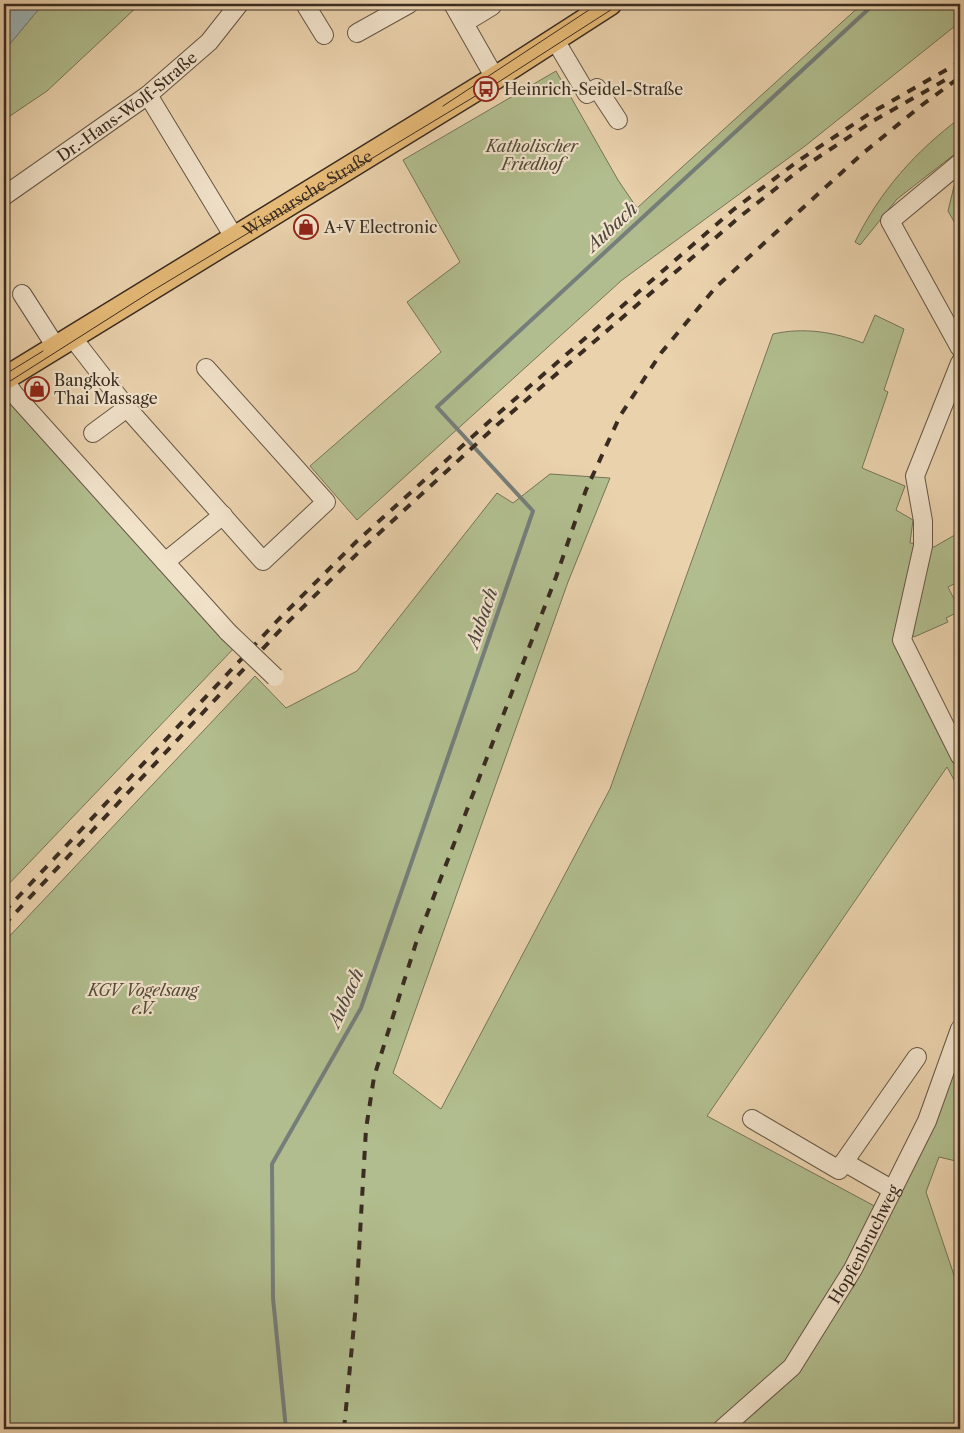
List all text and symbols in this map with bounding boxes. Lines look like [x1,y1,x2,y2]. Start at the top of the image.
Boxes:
street label: Dr.-Hans-Wolf-Straße [53,47,201,166]
bus stop icon: Heinrich-Seidel-Straße [473,76,499,102]
place label: Heinrich-Seidel-Straße [504,79,683,99]
park label: Katholischer Friedhof [484,136,580,174]
street label: Wismarsche Straße [238,146,376,241]
water label: Aubach [580,198,642,258]
shop icon: A+V Electronic [293,214,319,240]
place label: A+V Electronic [323,217,437,237]
place label: Bangkok Thai Massage [54,370,158,408]
shop icon: Bangkok Thai Massage [24,376,50,402]
water label: Aubach [460,585,503,654]
water label: Aubach [322,965,369,1034]
park label: KGV Vogelsang e.V. [86,980,200,1018]
street label: Hopfenbruchweg [824,1181,904,1307]

